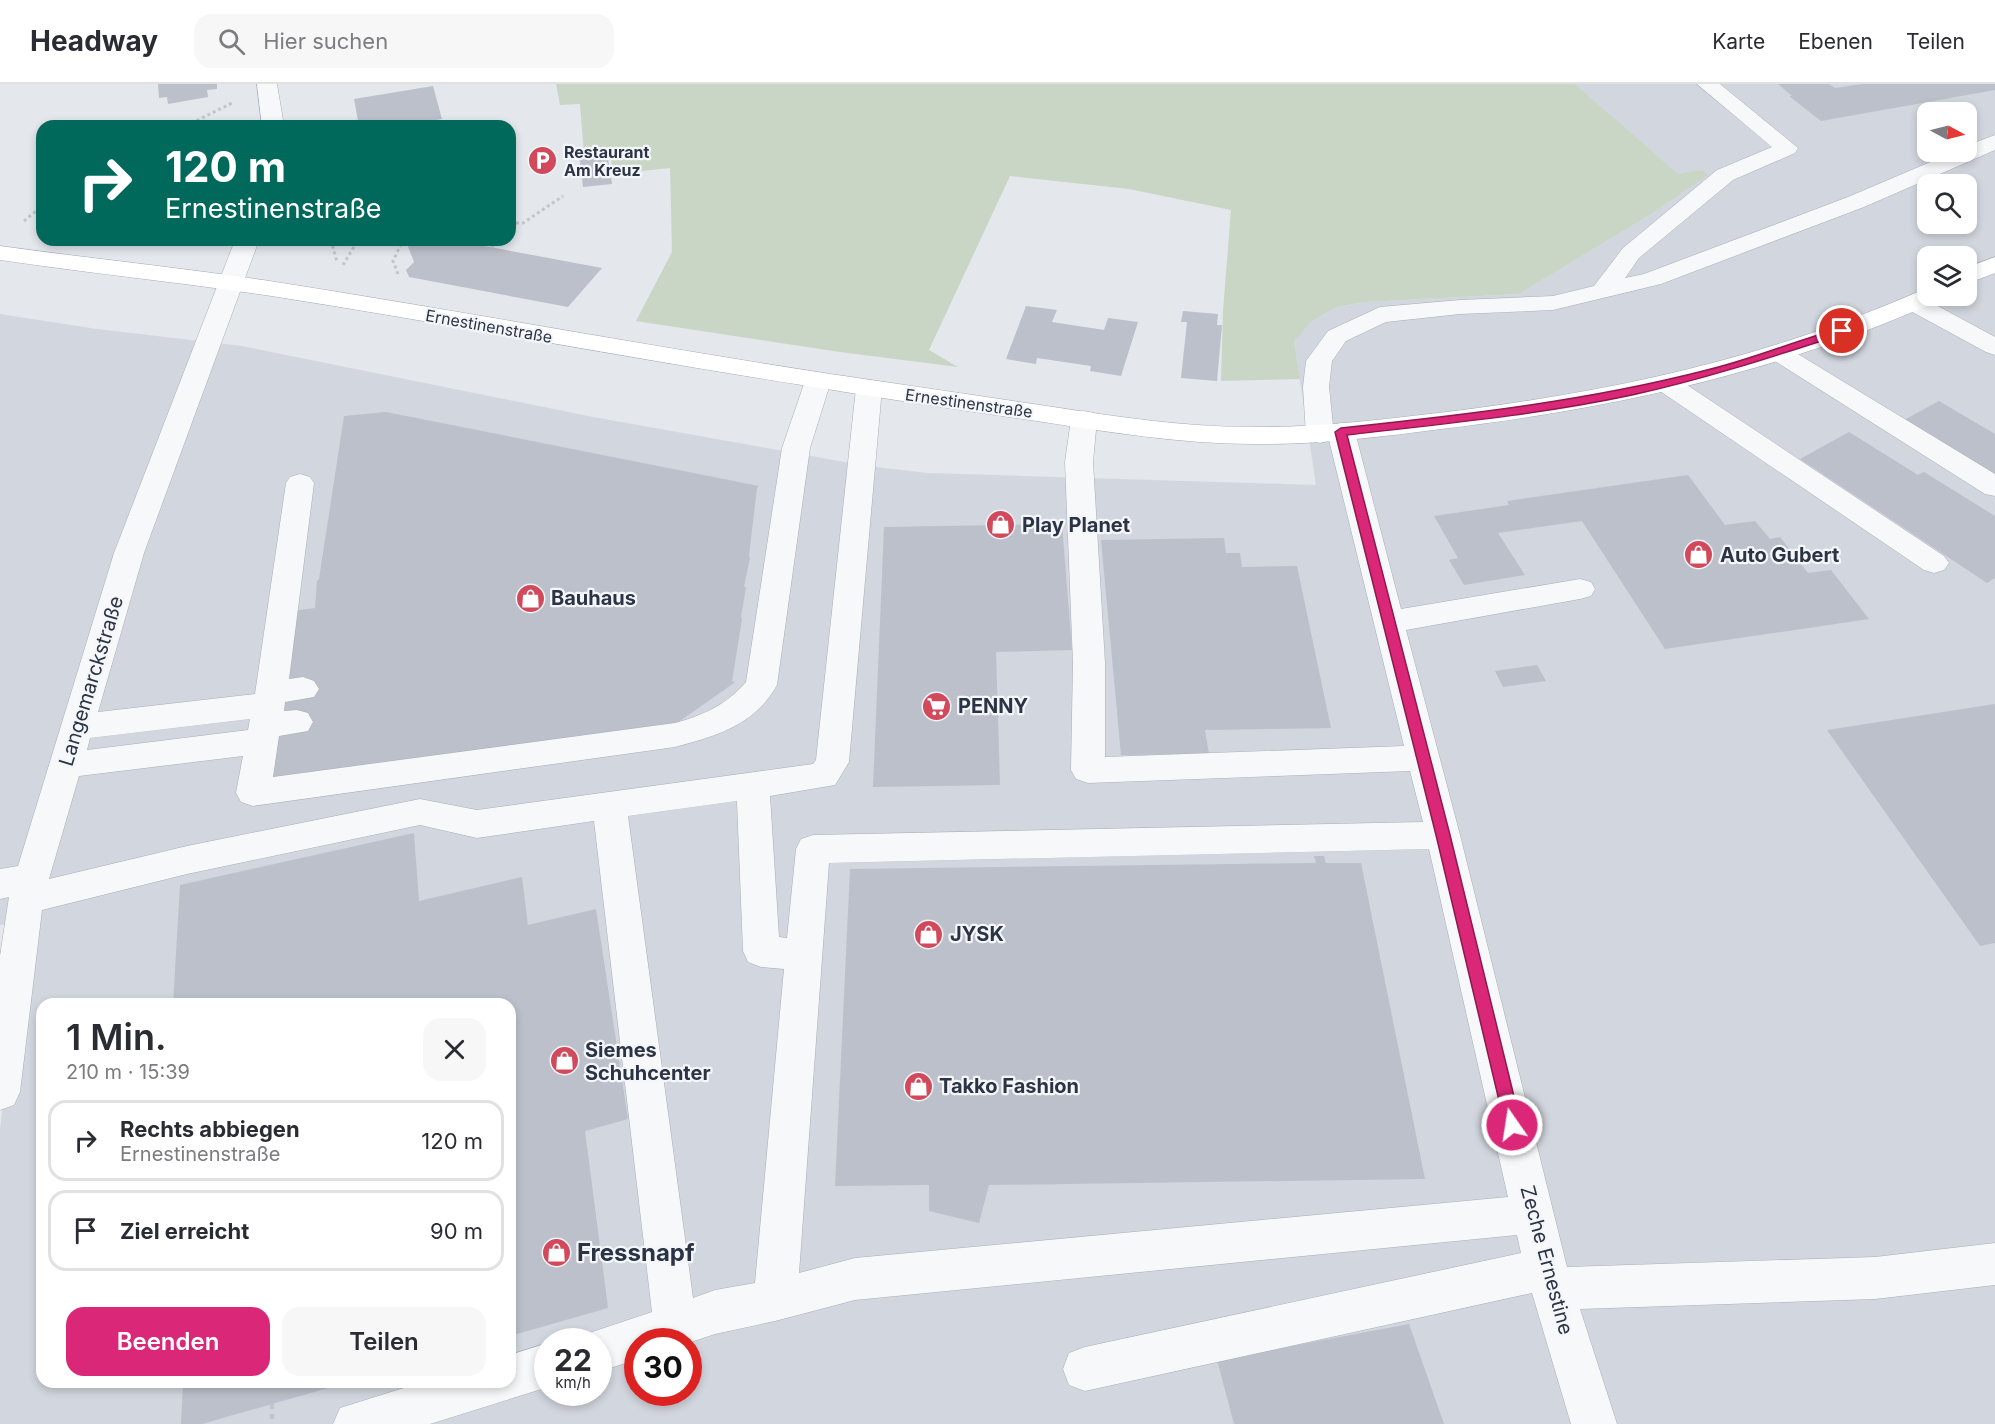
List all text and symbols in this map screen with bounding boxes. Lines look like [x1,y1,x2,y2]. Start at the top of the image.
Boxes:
search box [194,14,614,68]
text: Headway [30,24,158,58]
icon: search [215,25,248,58]
text: Hier suchen [263,28,388,54]
text: Karte [1712,29,1765,54]
text: Ebenen [1798,29,1873,54]
text: Teilen [1906,29,1965,54]
north arrow [1917,102,1977,162]
map controls [1917,102,1977,306]
text: 120 m [165,141,286,192]
place label: Restaurant Am Kreuz [564,142,650,180]
icon: right [66,144,144,222]
parking icon: Restaurant Am Kreuz [527,145,559,177]
button: search [1917,174,1977,234]
text: Ernestinenstraße [165,192,382,225]
button: layers [1917,246,1977,306]
street label: Ernestinenstraße [424,305,554,347]
pin [1816,305,1867,356]
icon: arrive [1825,314,1858,347]
street label: Ernestinenstraße [904,384,1034,422]
shop icon: Play Planet [985,509,1017,541]
place label: Play Planet [1022,513,1130,537]
shop icon: Auto Gubert [1683,539,1715,571]
place label: Auto Gubert [1720,543,1839,567]
shop icon: Bauhaus [514,582,546,614]
place label: Bauhaus [551,586,636,610]
street label: Langemarckstraße [54,593,128,769]
supermarket icon: PENNY [921,690,953,722]
place label: PENNY [958,694,1029,718]
shop icon: JYSK [913,918,945,950]
place label: JYSK [950,922,1004,946]
text: 1 Min. [66,1015,166,1059]
button: close [423,1018,486,1081]
place label: Siemes Schuhcenter [585,1038,711,1085]
shop icon: Siemes Schuhcenter [548,1045,580,1077]
text: 210 m · 15:39 [66,1060,190,1084]
shop icon: Takko Fashion [902,1070,934,1102]
place label: Takko Fashion [939,1074,1079,1098]
position arrow [1480,1093,1544,1157]
text: Rechts abbiegen [120,1116,300,1142]
icon: right [69,1124,102,1157]
text: 120 m [421,1128,483,1154]
text: Ernestinenstraße [120,1142,280,1166]
street label: Zeche Ernestine [1516,1183,1578,1337]
icon: arrive [69,1214,102,1247]
text: Ziel erreicht [120,1218,249,1244]
text: 90 m [430,1218,483,1244]
shop icon: Fressnapf [540,1236,572,1268]
place label: Fressnapf [577,1238,695,1267]
button: Beenden [66,1307,270,1376]
button: Teilen [282,1307,486,1376]
speed limit sign: 30 [624,1328,702,1406]
text: 22 [554,1342,592,1378]
text: km/h [555,1373,591,1392]

